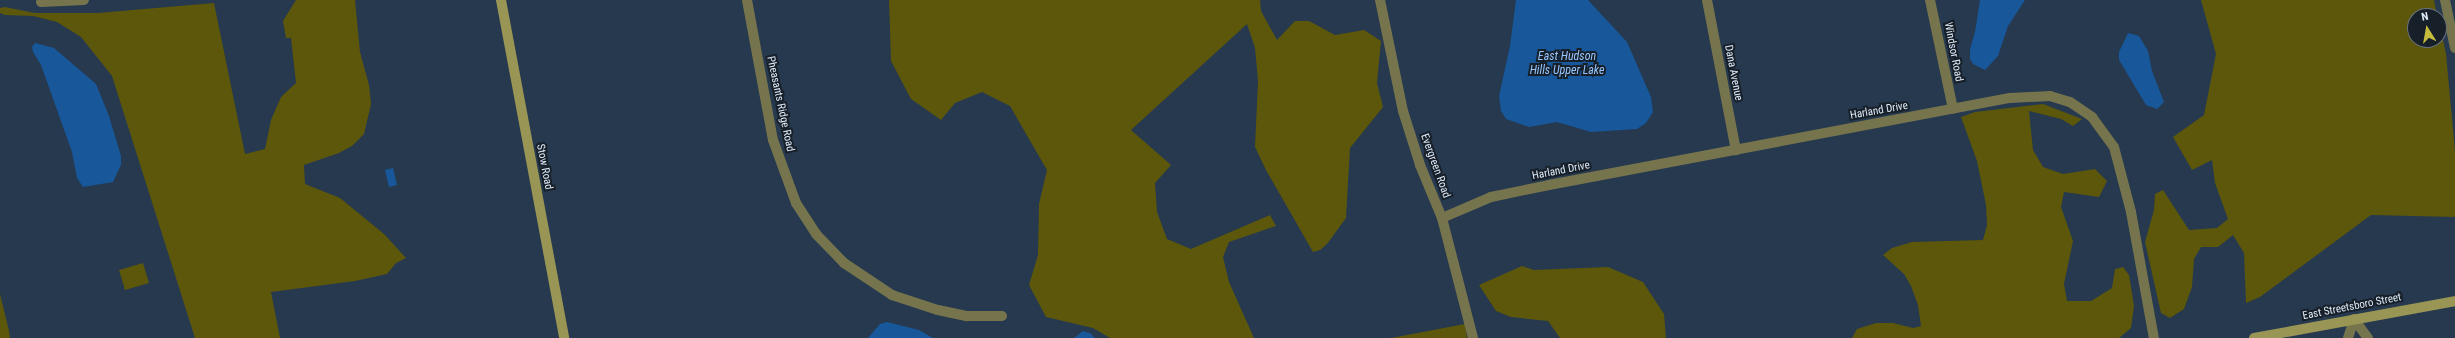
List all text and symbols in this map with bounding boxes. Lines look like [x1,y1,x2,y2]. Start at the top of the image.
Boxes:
north arrow [2407,8,2447,48]
text: N [2420,10,2429,24]
street label: Windsor Road [1941,21,1965,83]
street label: Dana Avenue [1721,44,1745,102]
water label: East Hudson Hills Upper Lake [1530,50,1604,78]
street label: Pheasants Ridge Road [763,55,797,153]
street label: Harland Drive [1849,99,1909,123]
street label: Evergreen Road [1417,132,1453,200]
street label: Stow Road [533,143,555,191]
street label: Harland Drive [1531,159,1591,183]
street label: East Streetsboro Street [2301,291,2403,323]

